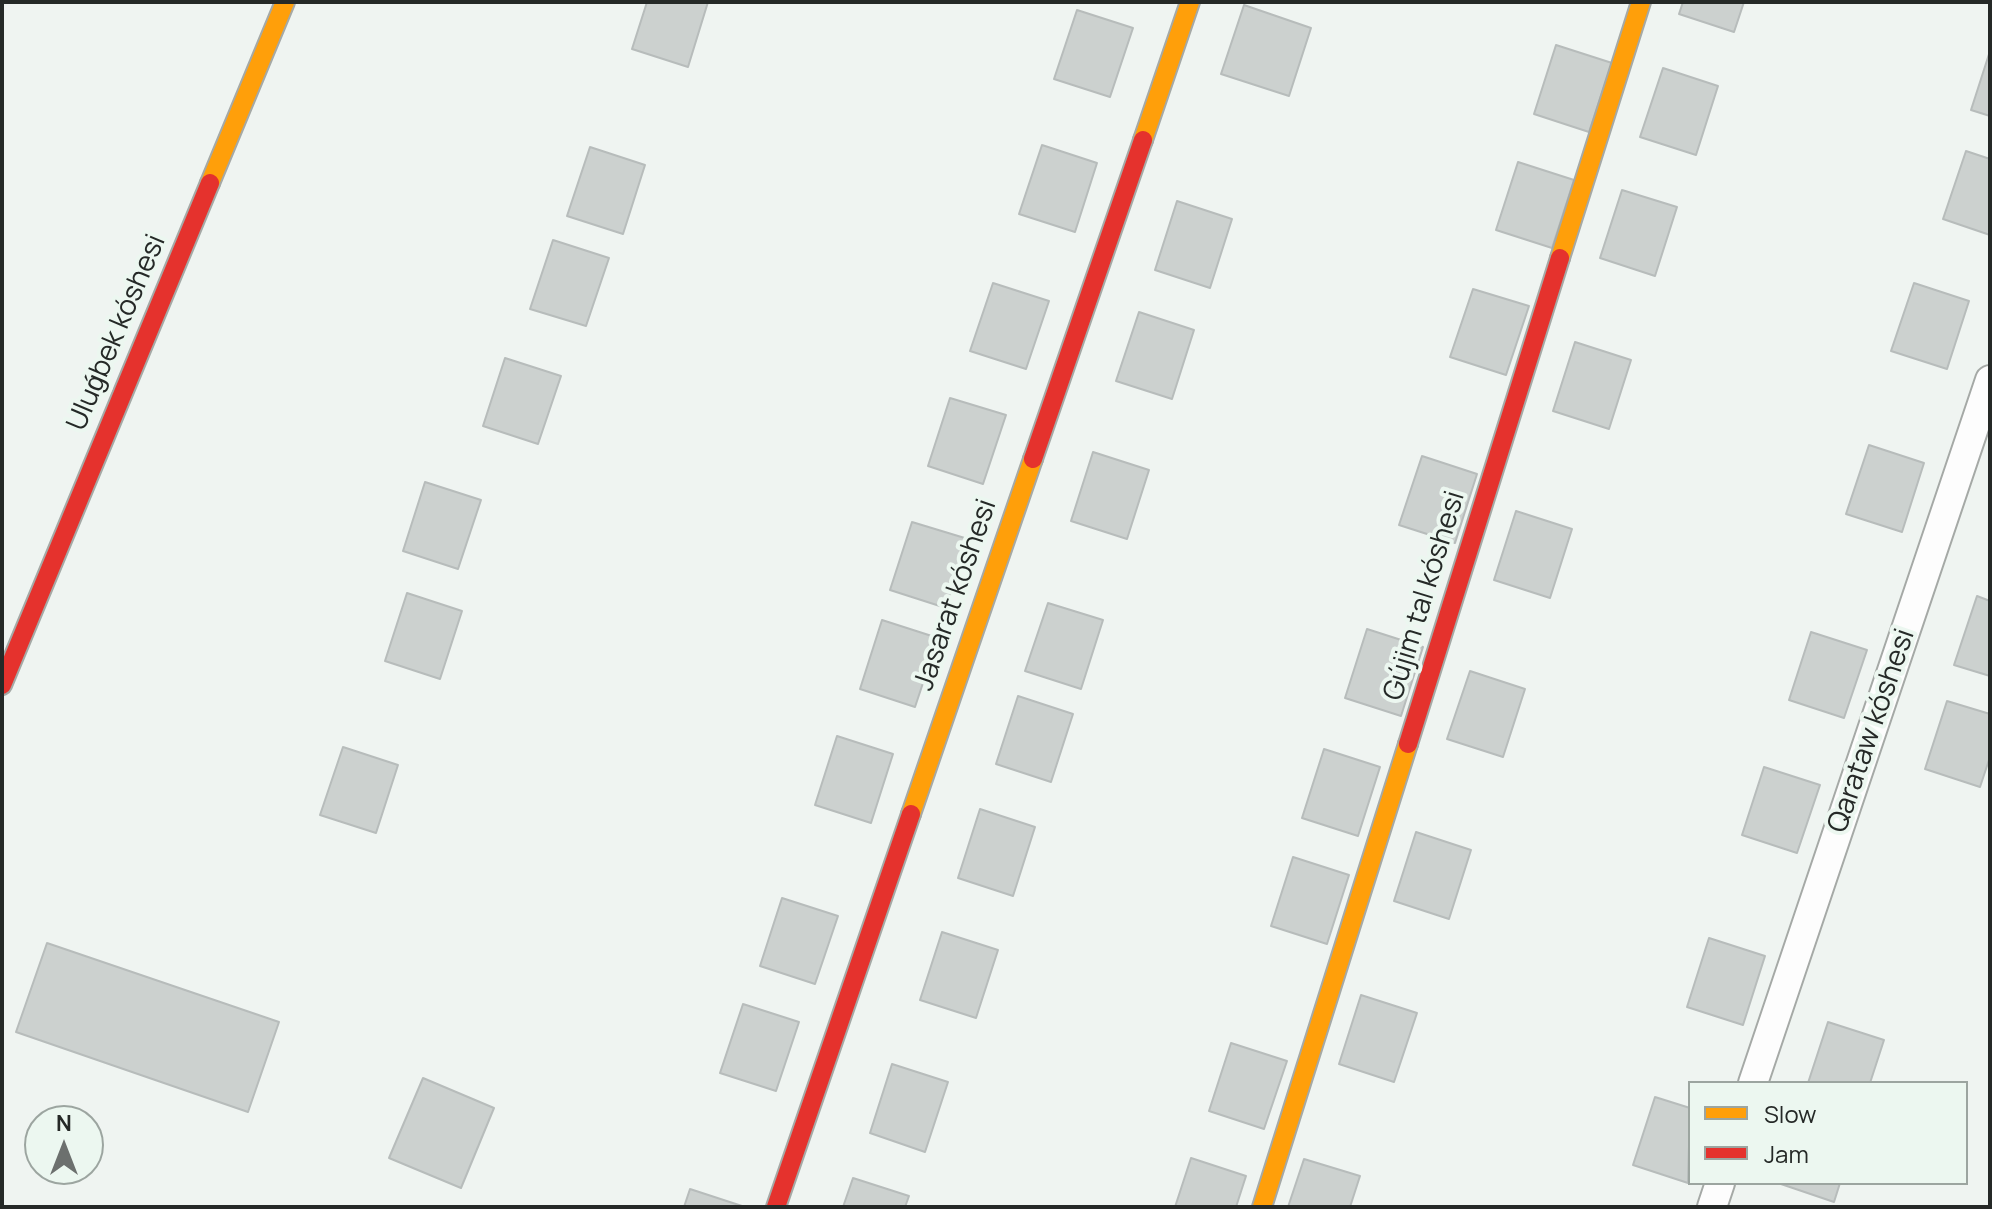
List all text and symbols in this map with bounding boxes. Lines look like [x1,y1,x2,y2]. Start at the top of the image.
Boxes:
street label: Uluǵbek kóshesi [61,230,173,436]
street label: Gújim tal kóshesi [1377,487,1473,705]
street label: Jasarat kóshesi [908,495,1004,695]
street label: Qarataw kóshesi [1821,625,1923,837]
legend [1688,1081,1968,1185]
text: Slow [1764,1097,1817,1130]
north arrow [24,1105,104,1185]
text: N [56,1108,72,1138]
text: Jam [1764,1137,1809,1170]

